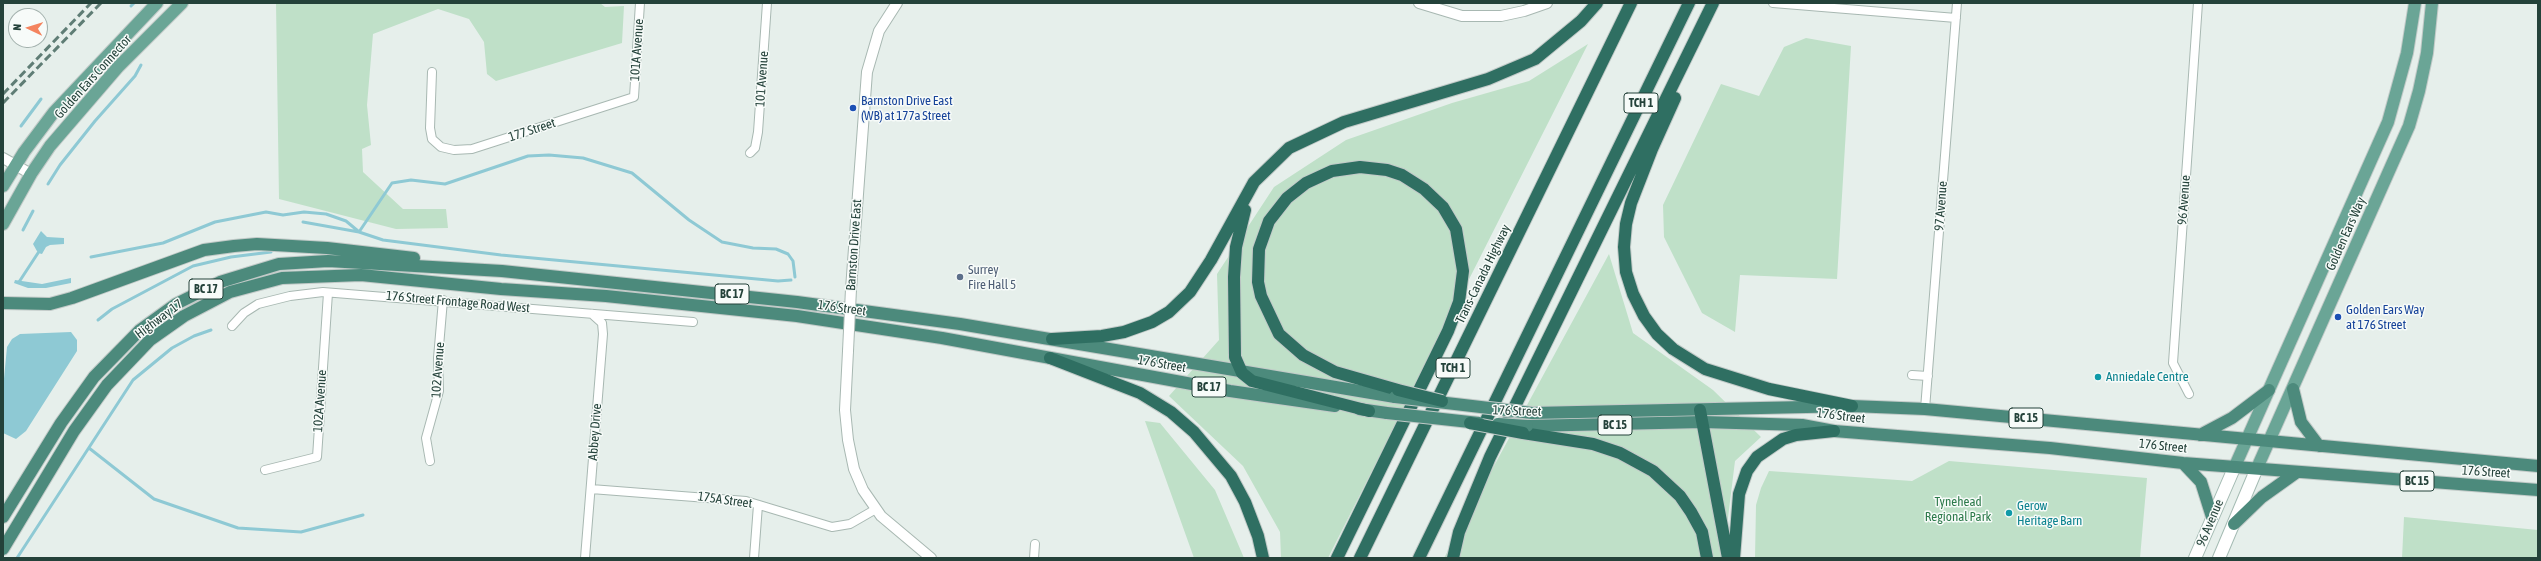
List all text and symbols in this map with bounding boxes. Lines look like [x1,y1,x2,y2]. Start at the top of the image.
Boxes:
north arrow [8,8,48,48]
street label: 101A Avenue [627,18,647,82]
text: N [11,24,23,31]
street label: Golden Ears Connector [51,32,135,122]
street label: 101 Avenue [752,50,772,108]
place label: Barnston Drive East (WB) at 177a Street [861,93,953,124]
road number: TCH 1 [1624,93,1658,113]
marker: Barnston Drive East (WB) at 177a Street [848,103,858,113]
street label: 177 Street [506,115,558,145]
street label: 96 Avenue [2174,175,2194,225]
street label: 97 Avenue [1931,181,1951,231]
street label: Golden Ears Way [2323,195,2369,273]
street label: Barnston Drive East [843,199,865,291]
street label: Trans-Canada Highway [1452,222,1514,326]
place label: Surrey Fire Hall 5 [968,262,1016,293]
marker: Surrey Fire Hall 5 [955,272,965,282]
road number: BC 17 [189,279,223,299]
road number: BC 17 [715,284,749,304]
street label: 176 Street Frontage Road West [385,288,531,316]
street label: Highway 17 [132,296,186,342]
street label: 176 Street [817,297,867,319]
place label: Golden Ears Way at 176 Street [2346,302,2425,333]
marker: Golden Ears Way at 176 Street [2333,312,2343,322]
street label: 102 Avenue [428,341,448,399]
street label: 176 Street [1137,352,1187,376]
road number: TCH 1 [1436,358,1470,378]
street label: 102A Avenue [310,369,330,433]
place label: Anniedale Centre [2106,369,2189,385]
marker: Anniedale Centre [2093,372,2103,382]
road number: BC 17 [1192,377,1226,397]
street label: 176 Street [1492,402,1542,420]
street label: Abbey Drive [585,403,605,461]
street label: 176 Street [1816,405,1866,427]
road number: BC 15 [2009,408,2043,428]
road number: BC 15 [1598,415,1632,435]
street label: 176 Street [2138,436,2188,456]
street label: 176 Street [2461,463,2511,481]
road number: BC 15 [2400,471,2434,491]
street label: 175A Street [697,488,753,512]
park label: Tynehead Regional Park [1925,494,1991,525]
street label: 96 Avenue [2193,497,2227,549]
place label: Gerow Heritage Barn [2017,498,2082,529]
marker: Gerow Heritage Barn [2004,508,2014,518]

